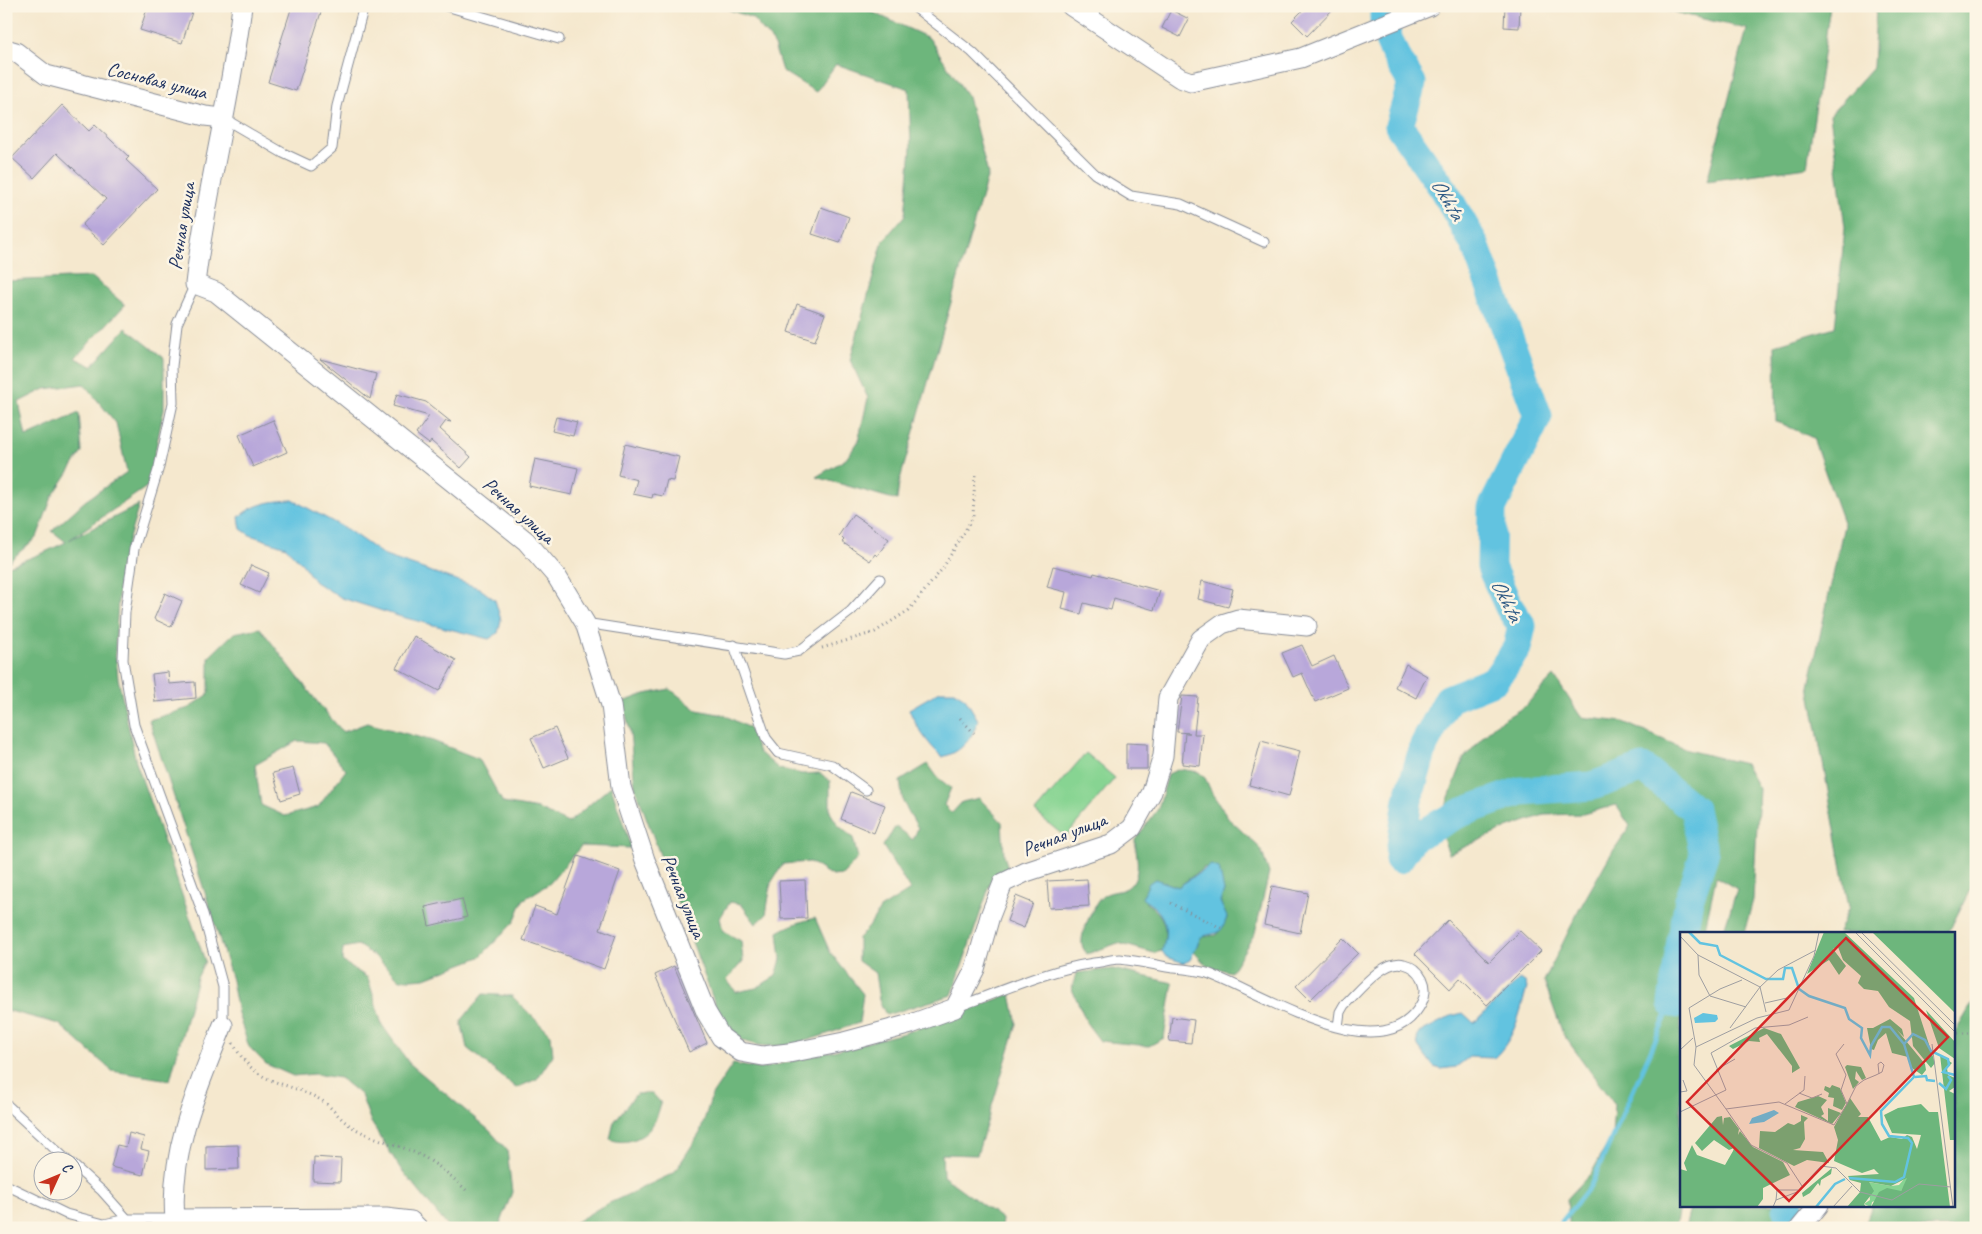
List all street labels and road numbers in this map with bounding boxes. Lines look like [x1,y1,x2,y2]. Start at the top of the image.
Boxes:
street label: Сосновая улица [104,56,211,105]
street label: Речная улица [162,179,201,272]
street label: Речная улица [478,472,561,550]
street label: Речная улица [1019,806,1111,862]
street label: Речная улица [655,851,712,943]

